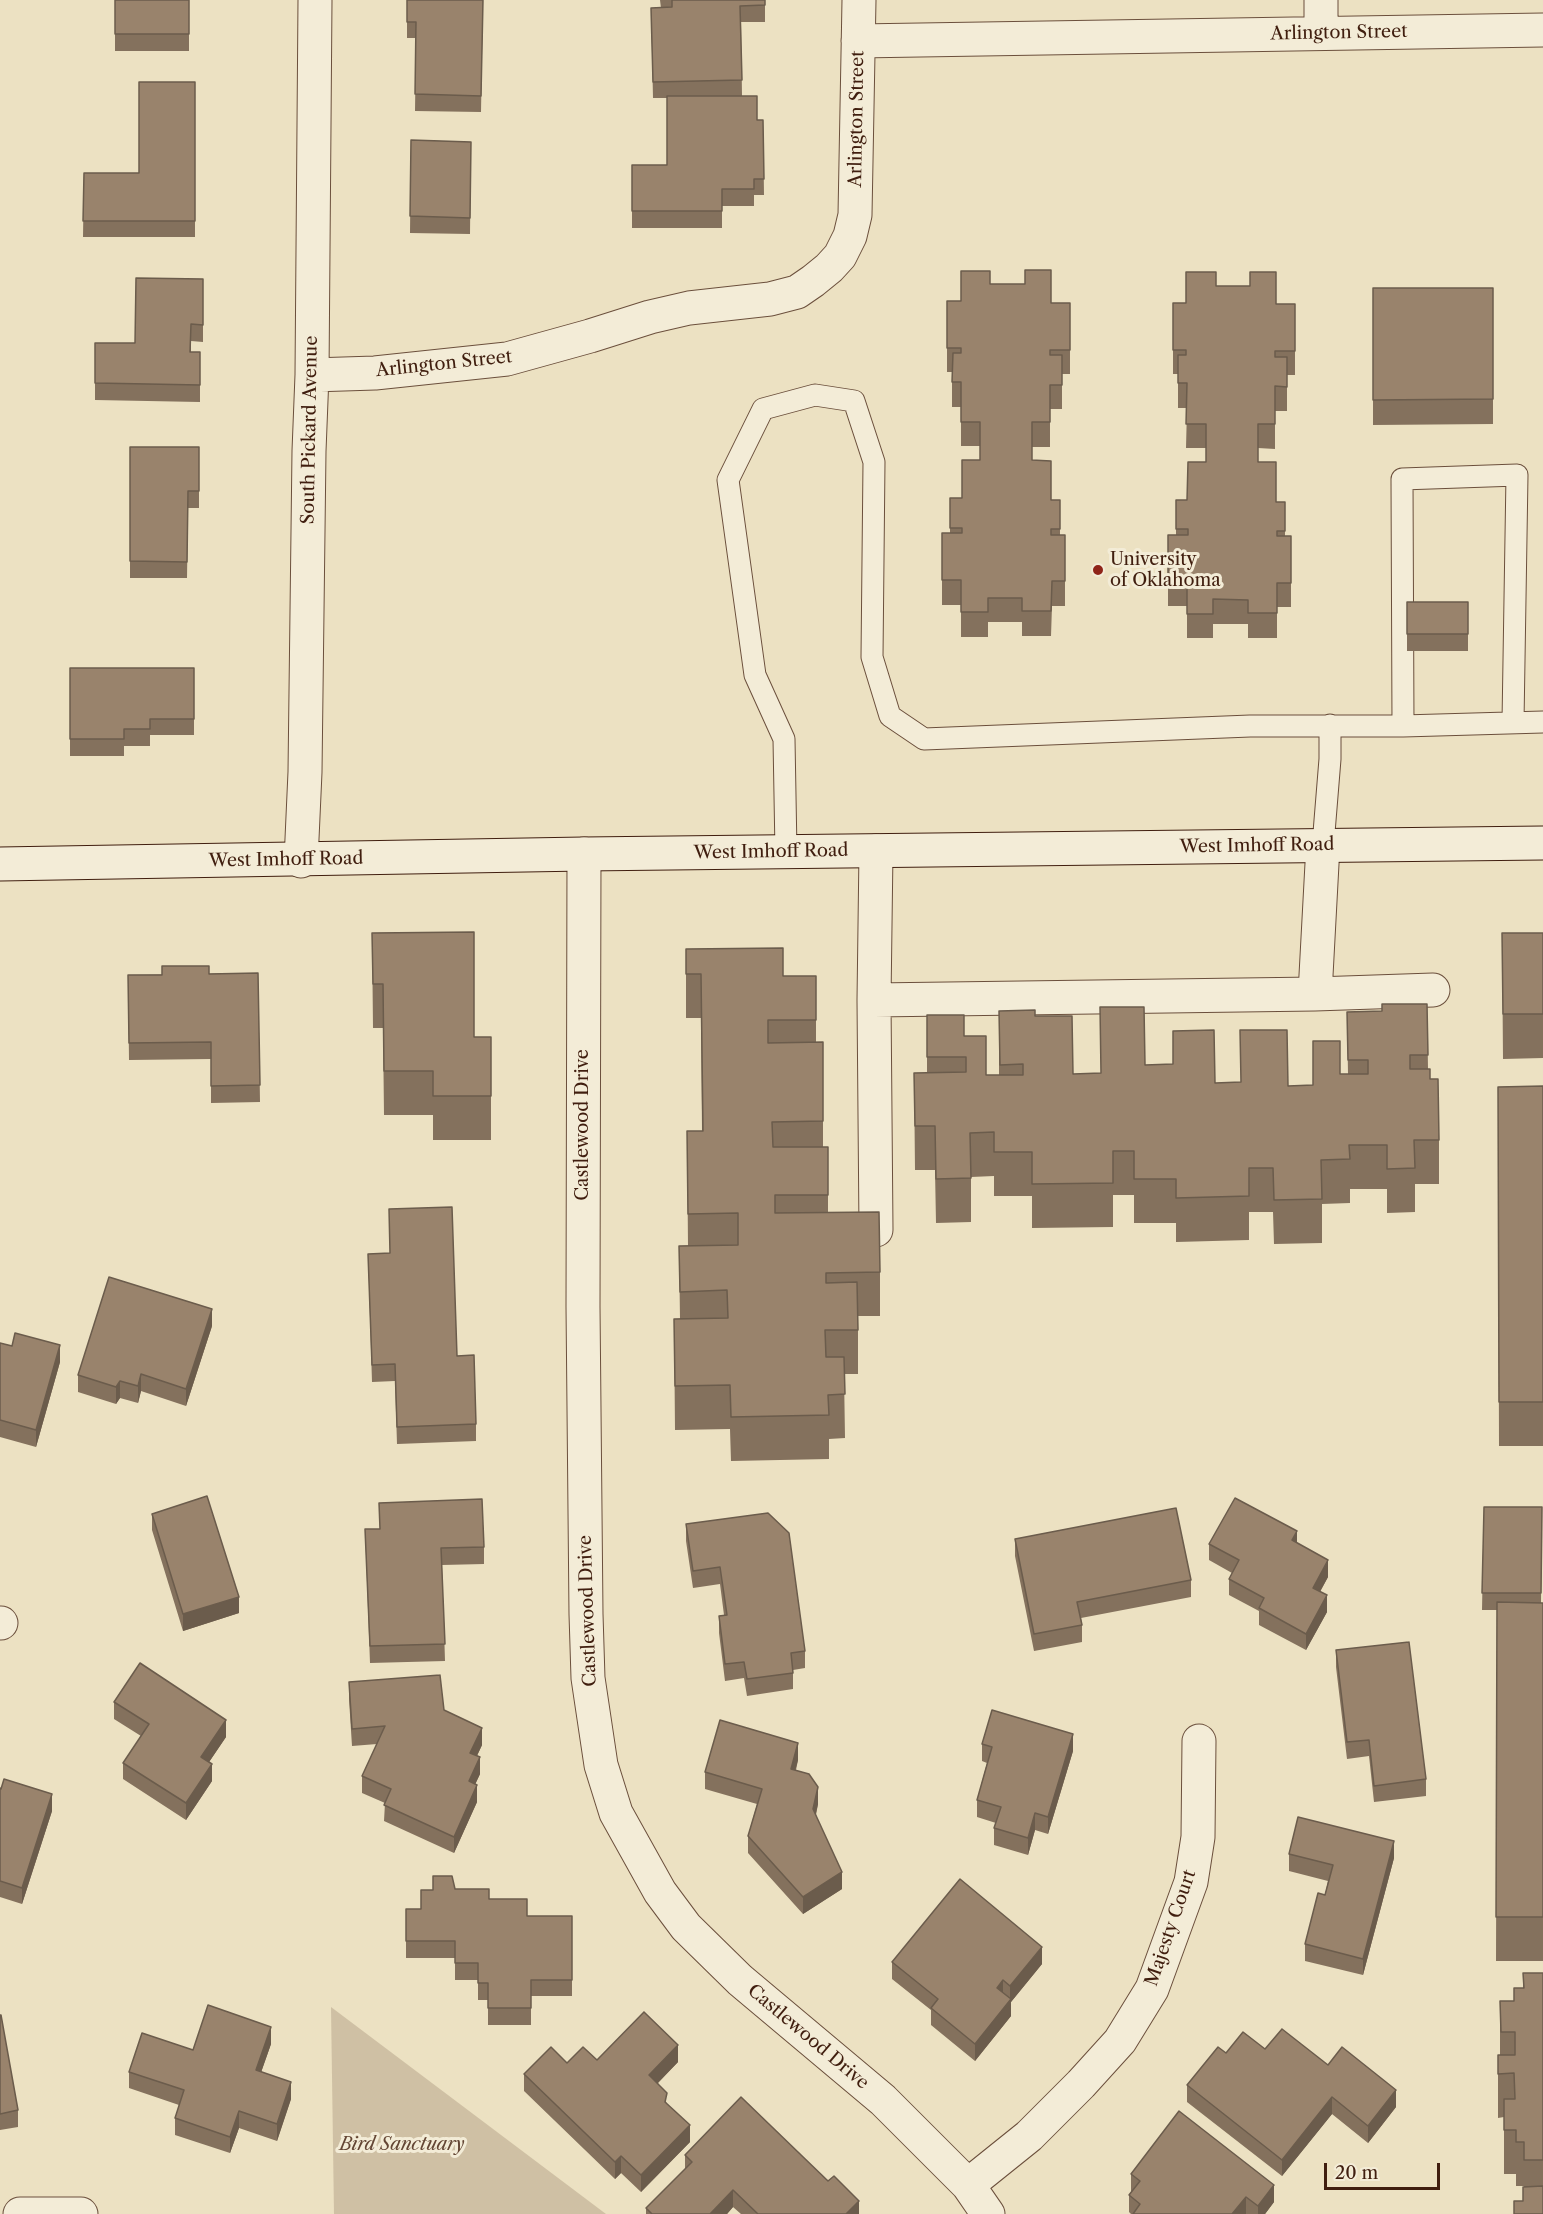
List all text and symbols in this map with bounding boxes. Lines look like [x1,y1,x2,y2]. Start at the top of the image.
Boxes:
street label: Arlington Street [1270,21,1408,45]
street label: Arlington Street [845,50,869,188]
street label: South Pickard Avenue [298,335,322,525]
street label: Arlington Street [375,346,513,382]
place label: University of Oklahoma [1110,549,1221,592]
marker: University of Oklahoma [1091,563,1105,577]
street label: West Imhoff Road [1180,834,1334,858]
street label: West Imhoff Road [694,840,848,864]
street label: West Imhoff Road [209,848,363,872]
street label: Castlewood Drive [572,1049,594,1201]
street label: Castlewood Drive [575,1535,601,1687]
street label: Majesty Court [1141,1867,1201,1989]
street label: Castlewood Drive [743,1980,873,2094]
park label: Bird Sanctuary [339,2134,465,2156]
scale bar [1327,2151,1442,2189]
text: 20 m [1335,2162,1378,2184]

